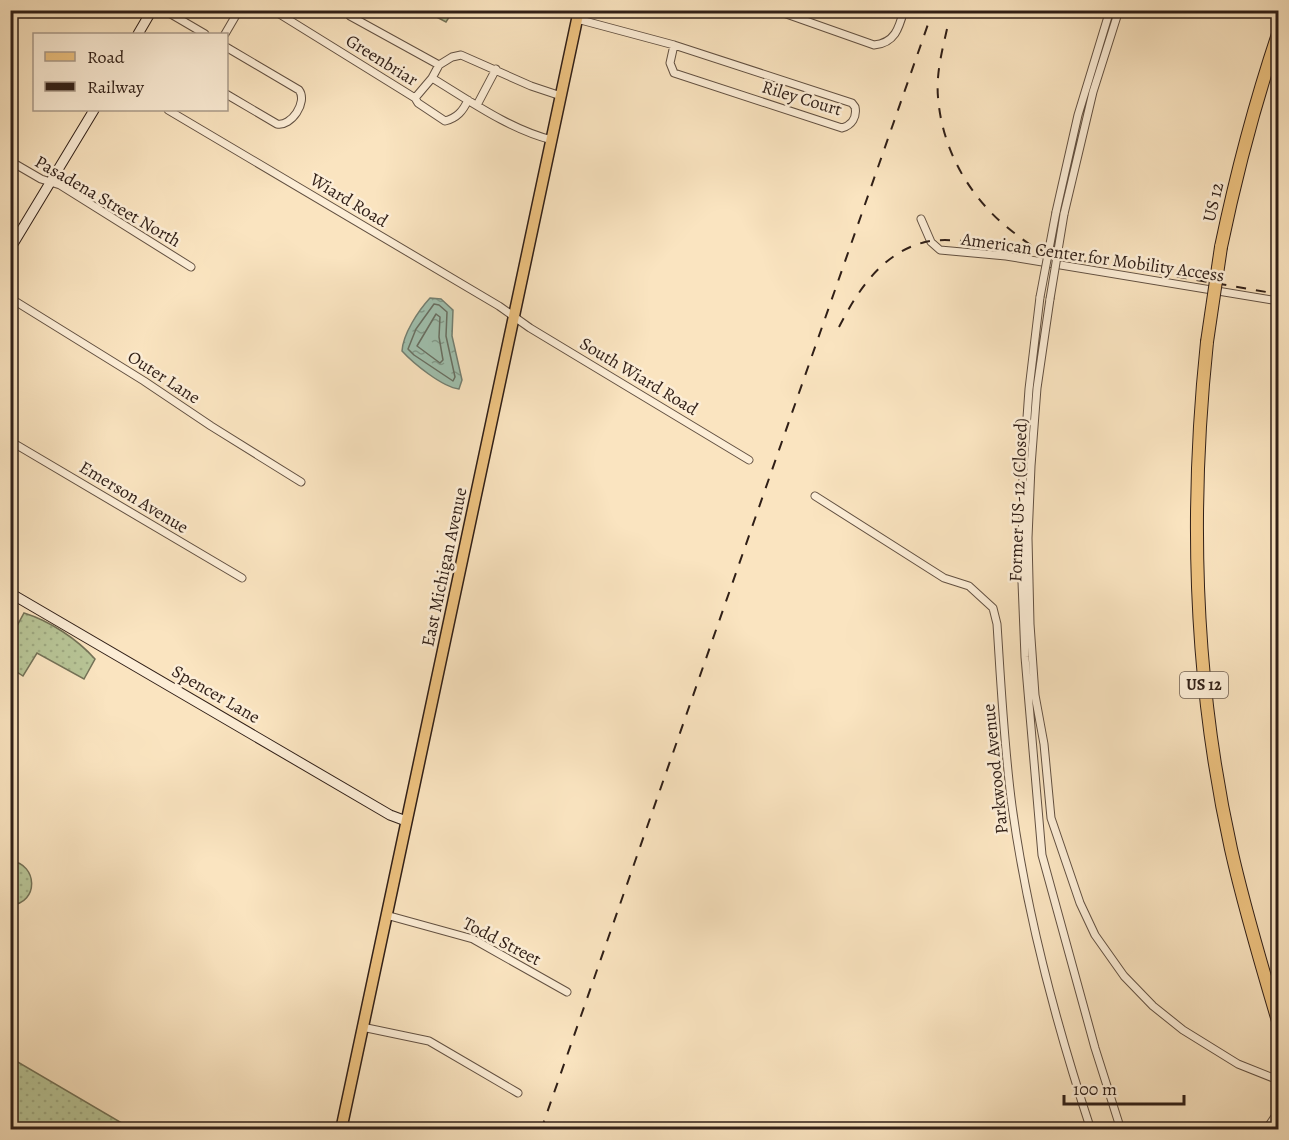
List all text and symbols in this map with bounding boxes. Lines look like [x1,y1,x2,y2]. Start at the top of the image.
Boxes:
street label: Greenbriar [341,28,423,92]
legend [33,33,228,111]
text: Road [87,45,125,69]
street label: Riley Court [759,74,845,122]
text: Railway [87,75,145,99]
street label: Pasadena Street North [31,149,186,253]
street label: Wiard Road [305,167,393,233]
street label: US 12 [1197,179,1229,224]
street label: American Center for Mobility Access [959,227,1226,287]
street label: South Wiard Road [575,331,703,421]
street label: Outer Lane [123,345,205,409]
street label: Former US-12 (Closed) [1003,418,1033,582]
street label: Emerson Avenue [75,455,193,539]
street label: East Michigan Avenue [415,485,473,649]
street label: Spencer Lane [167,659,265,729]
road number: US 12 [1180,672,1228,698]
street label: Parkwood Avenue [976,703,1014,835]
street label: Todd Street [459,911,545,971]
scale bar [1064,1068,1184,1106]
text: 100 m [1073,1077,1117,1101]

